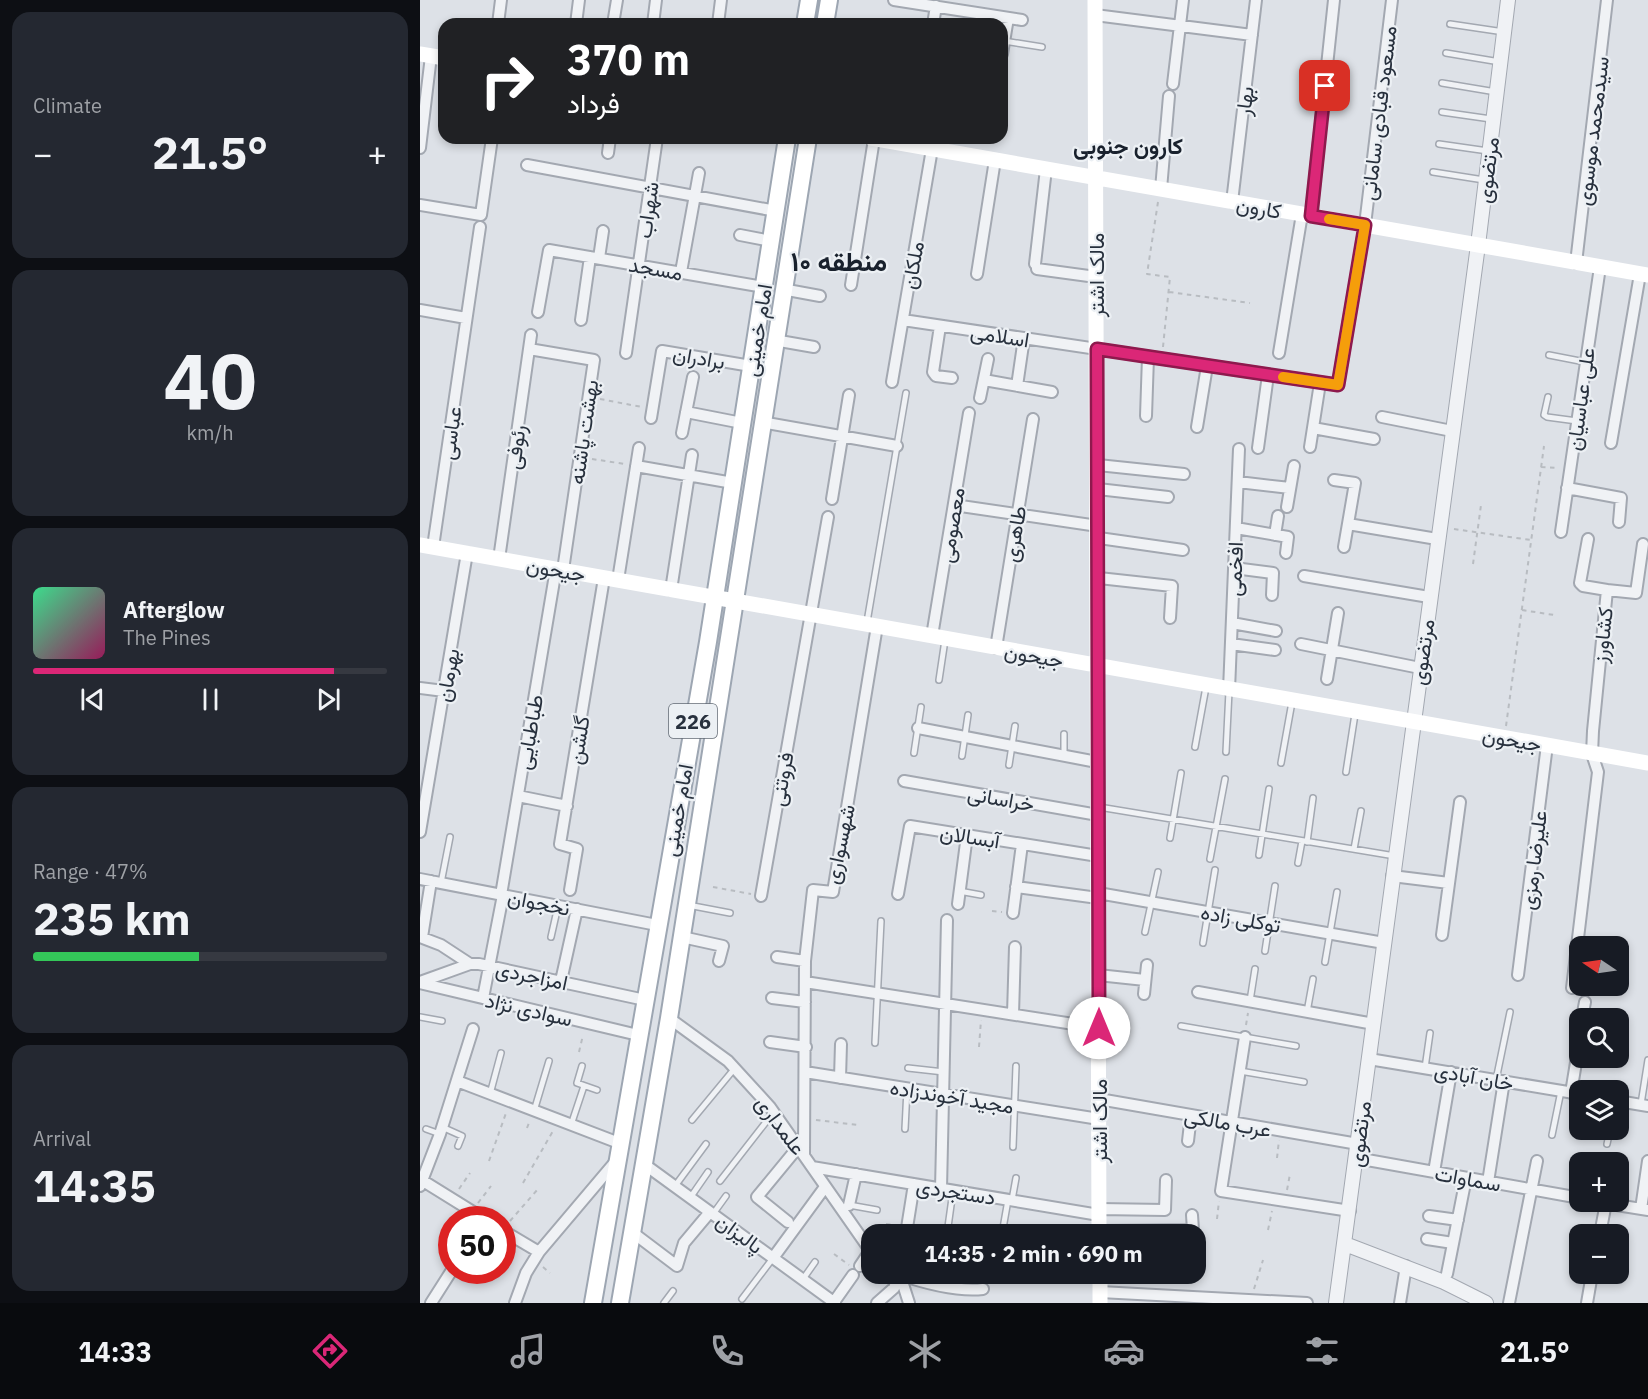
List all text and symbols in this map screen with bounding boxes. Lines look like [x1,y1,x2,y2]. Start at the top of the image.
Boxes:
street label: مسعود قبادی سامانی [1353,24,1403,202]
text: 370 m [567,32,690,87]
icon: right [468,42,546,120]
street label: سیدمحمد موسوی [1569,55,1615,207]
pin [1299,60,1350,111]
icon: arrive [1308,69,1341,102]
text: فرداد [567,85,620,120]
street label: بهار [1228,85,1260,118]
text: Climate [33,92,102,119]
text: 21.5° [152,123,268,181]
district label: کارون جنوبی [1073,131,1183,160]
text: − [33,132,53,175]
text: + [367,132,387,175]
street label: مرتضوی [1469,135,1505,205]
street label: شهراب [629,180,665,240]
street label: کارون [1234,189,1284,225]
street label: مالک اشتر [1082,233,1110,318]
street label: ملکان [894,239,930,291]
district label: منطقه ۱۰ [791,243,887,278]
street label: مسجد [627,249,685,287]
street label: امام خمینی [736,282,779,378]
street label: اسلامی [969,317,1031,353]
text: 40 [163,329,257,430]
street label: برادران [671,339,727,375]
street label: علی عباسیان [1559,346,1601,452]
street label: بهشت پاشنه [562,378,605,486]
street label: عباسی [432,404,468,462]
text: km/h [186,419,234,446]
street label: رئوفی [498,423,532,471]
street label: معصومی [931,485,971,565]
street label: طاهری [996,504,1032,564]
street label: افخمی [1219,541,1249,597]
street label: جیحون [524,550,588,588]
text: Afterglow [123,595,225,624]
street label: کشاورز [1585,606,1619,665]
street label: مرتضوی [1404,617,1440,687]
text: The Pines [123,624,211,651]
street label: جیحون [1002,636,1066,674]
street label: بهرمان [429,646,465,704]
icon: previous [76,683,109,716]
icon: pause [194,683,227,716]
icon: next [312,683,345,716]
street label: طباطبایی [509,692,549,772]
road number: 226 [669,704,717,738]
street label: گلشن [560,714,596,766]
street label: جیحون [1480,720,1544,758]
street label: فروتنی [762,750,800,808]
street label: امام خمینی [655,762,700,859]
street label: خراسانی [965,778,1037,818]
street label: شهسواری [817,801,861,887]
street label: علیرضا رمزی [1513,809,1553,911]
street label: آبسالان [938,817,1004,855]
text: Range · 47% [33,858,148,885]
street label: نخجوان [505,882,573,922]
text: 235 km [33,889,191,947]
street label: توکلی زاده [1199,897,1283,939]
north arrow [1569,936,1629,996]
map controls [1569,936,1629,1284]
street label: امزاجردی [493,954,571,996]
street label: سوادی نژاد [483,985,575,1033]
position arrow [1067,996,1131,1060]
button: search [1569,1008,1629,1068]
street label: خان آبادی [1432,1055,1516,1097]
street label: مجید آخوندزاده [888,1072,1016,1120]
street label: مالک اشتر [1085,1079,1113,1164]
button: layers [1569,1080,1629,1140]
street label: علمداری [749,1090,813,1160]
street label: مرتضوی [1341,1099,1377,1169]
street label: عرب مالکی [1182,1101,1274,1143]
text: Arrival [33,1125,91,1152]
button: + [1569,1152,1629,1212]
text: 14:35 [33,1156,156,1214]
street label: سماوات [1433,1158,1503,1198]
street label: دستجردی [914,1171,998,1211]
speed limit sign: 50 [438,1206,516,1284]
street label: پالیزان [710,1206,769,1260]
button: − [1569,1224,1629,1284]
text: 14:35 · 2 min · 690 m [924,1239,1143,1268]
icon: directions [309,1330,351,1372]
icon: music [507,1330,549,1372]
icon: phone [706,1330,748,1372]
icon: climate [904,1330,946,1372]
icon: car [1103,1330,1145,1372]
icon: filters [1301,1330,1343,1372]
text: 14:33 [78,1334,152,1369]
text: 21.5° [1500,1334,1570,1369]

